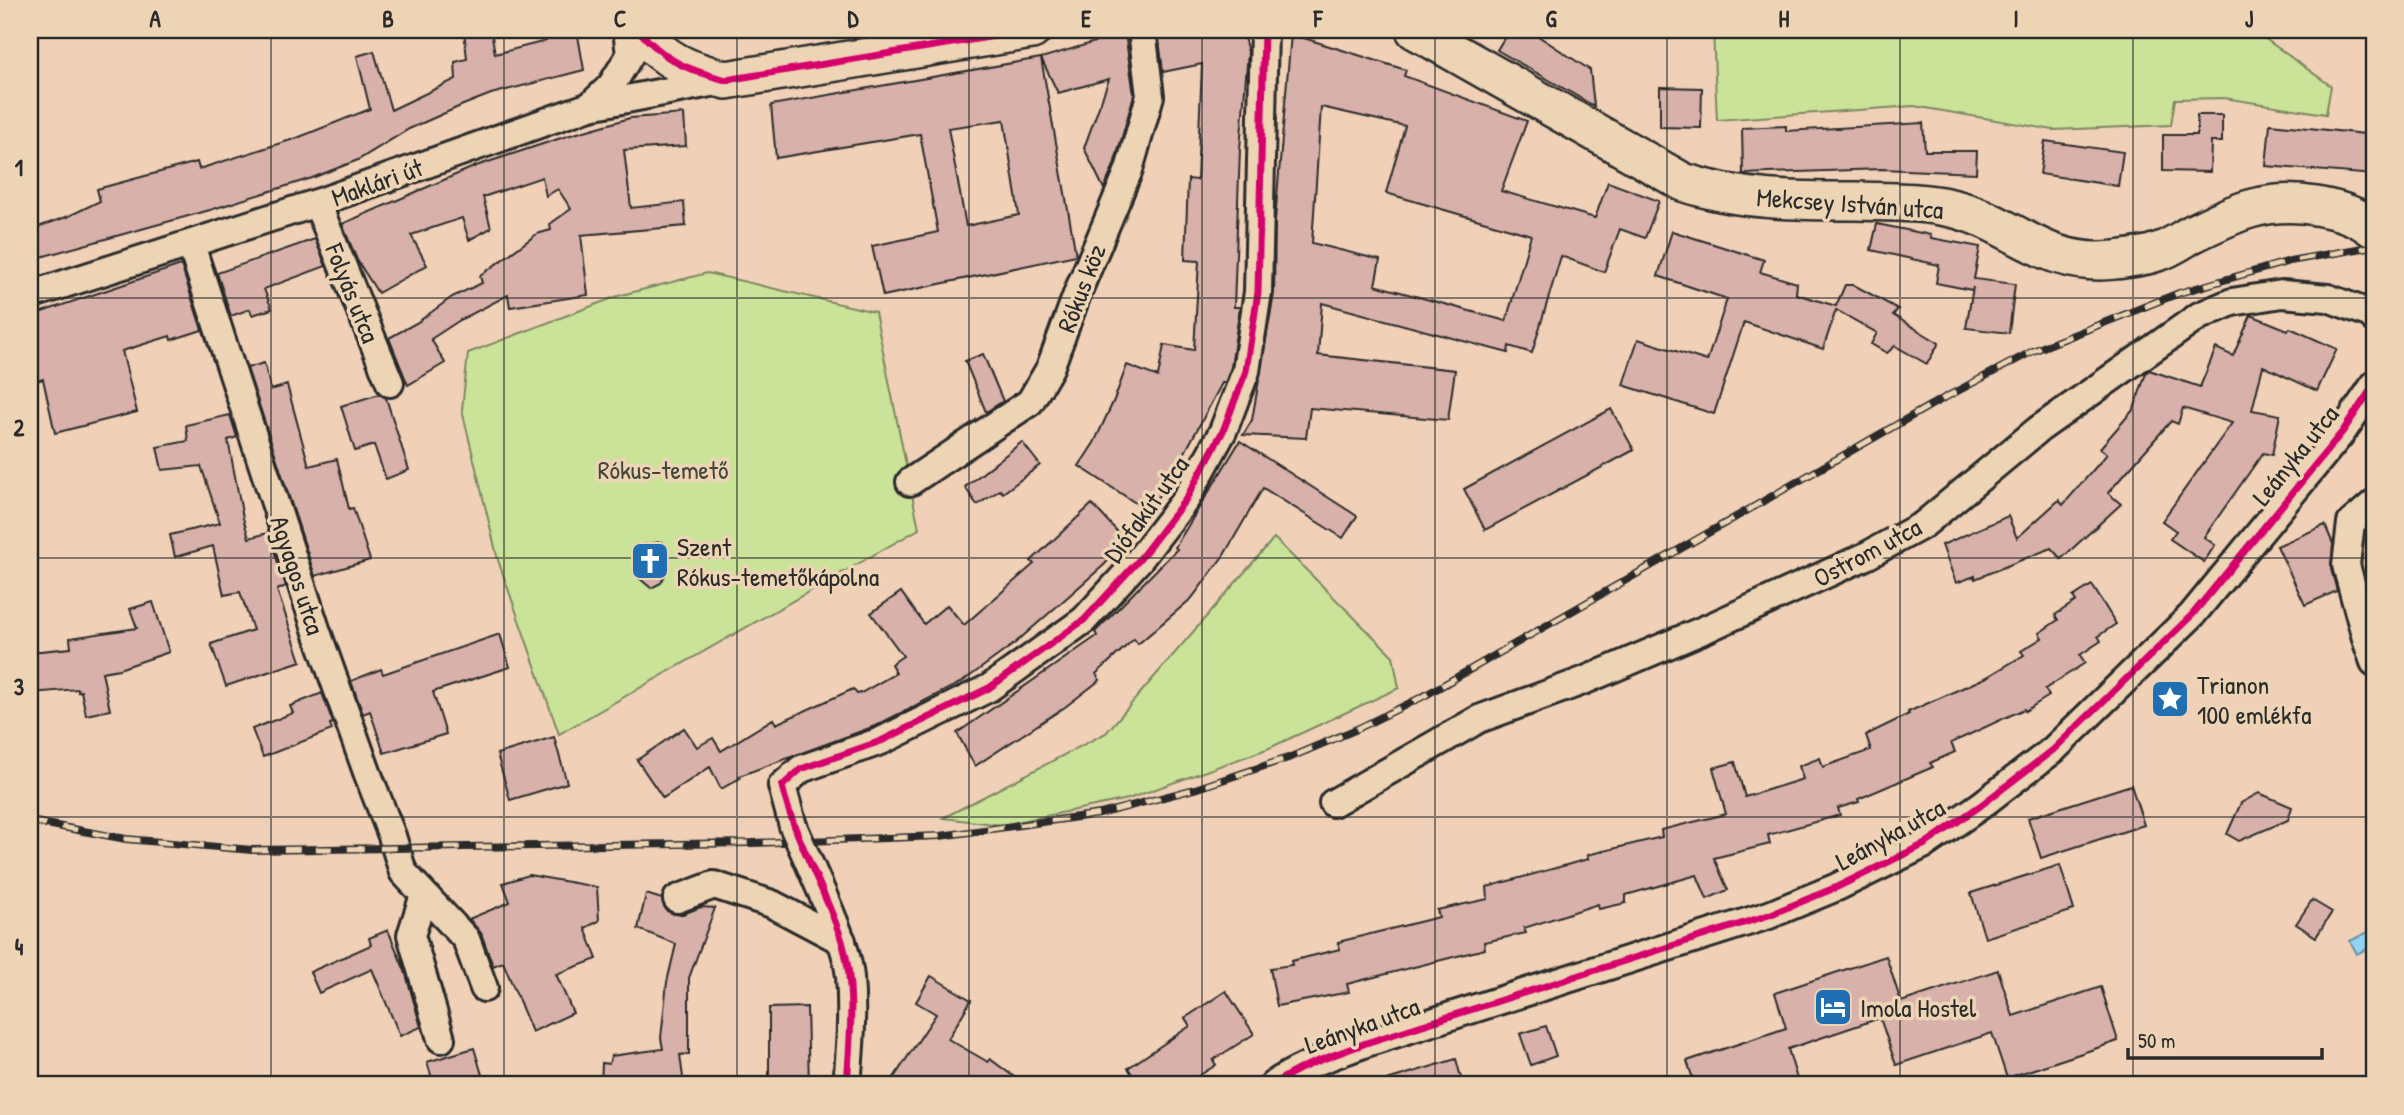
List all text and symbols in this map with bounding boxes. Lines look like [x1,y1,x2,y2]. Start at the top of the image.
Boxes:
text: A [149,3,161,34]
text: B [382,3,394,34]
text: C [614,3,626,34]
text: D [848,3,860,34]
text: E [1081,3,1092,34]
text: F [1313,3,1324,34]
text: G [1545,3,1557,34]
text: H [1779,3,1790,34]
text: I [2013,3,2019,34]
text: J [2245,3,2254,34]
street label: Maklári út [327,149,428,215]
text: 1 [15,152,23,183]
street label: Mekcsey István utca [1755,179,1945,227]
street label: Folyás utca [317,237,389,348]
street label: Rókus köz [1048,239,1114,337]
street label: Leányka utca [2244,398,2346,512]
text: 2 [14,412,25,443]
street label: Diófakút utca [1095,449,1197,569]
park label: Rókus-temető [598,452,728,487]
street label: Ostrom utca [1807,509,1927,595]
street label: Agyagos utca [262,511,334,639]
place label: Szent Rókus-temetőkápolna [677,529,879,594]
church icon: Szent Rókus-temetőkápolna [629,540,671,582]
place label: Trianon 100 emlékfa [2197,667,2311,732]
text: 3 [14,671,24,702]
place icon: Trianon 100 emlékfa [2149,678,2191,720]
street label: Leányka utca [1829,790,1951,878]
text: 4 [15,931,24,962]
hotel icon: Imola Hostel [1812,986,1854,1028]
street label: Leányka utca [1300,988,1424,1062]
place label: Imola Hostel [1860,990,1976,1025]
scale bar [2128,1017,2322,1061]
text: 50 m [2138,1026,2175,1055]

